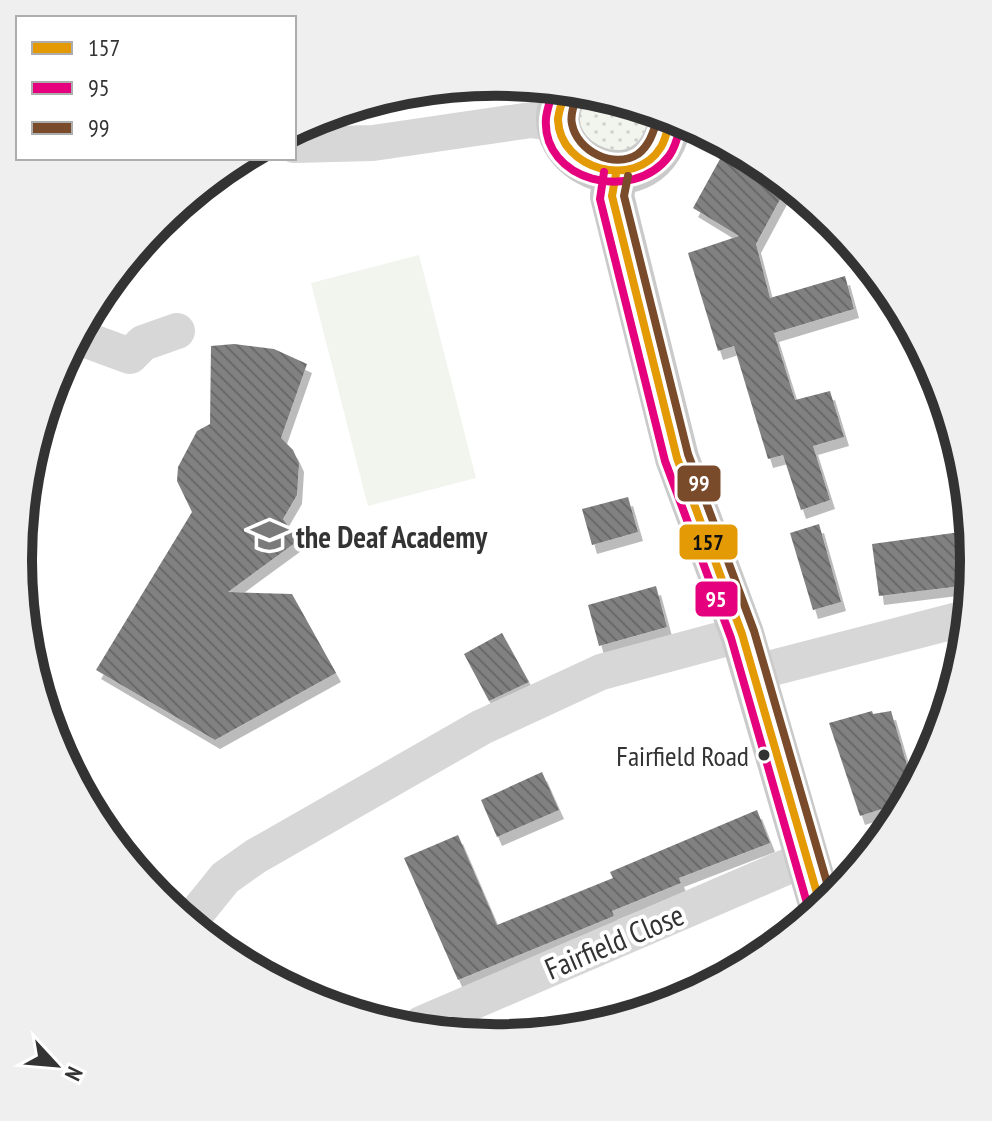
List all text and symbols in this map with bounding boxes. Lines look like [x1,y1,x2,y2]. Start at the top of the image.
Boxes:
legend [16,16,296,160]
text: 157 [88,32,120,63]
text: 95 [88,72,110,103]
text: 99 [88,112,110,143]
line badge: 99 [676,464,722,503]
text: 99 [688,469,710,497]
school or university icon: the Deaf Academy [251,517,289,555]
place label: the Deaf Academy [296,517,488,556]
line badge: 157 [678,523,739,561]
text: 157 [692,528,724,556]
line badge: 95 [694,580,739,618]
text: 95 [705,585,727,613]
place label: Fairfield Road [616,737,749,774]
marker: Fairfield Road [756,747,772,763]
street label: Fairfield Close [539,894,689,988]
north arrow [16,1025,96,1105]
text: N [59,1062,89,1085]

